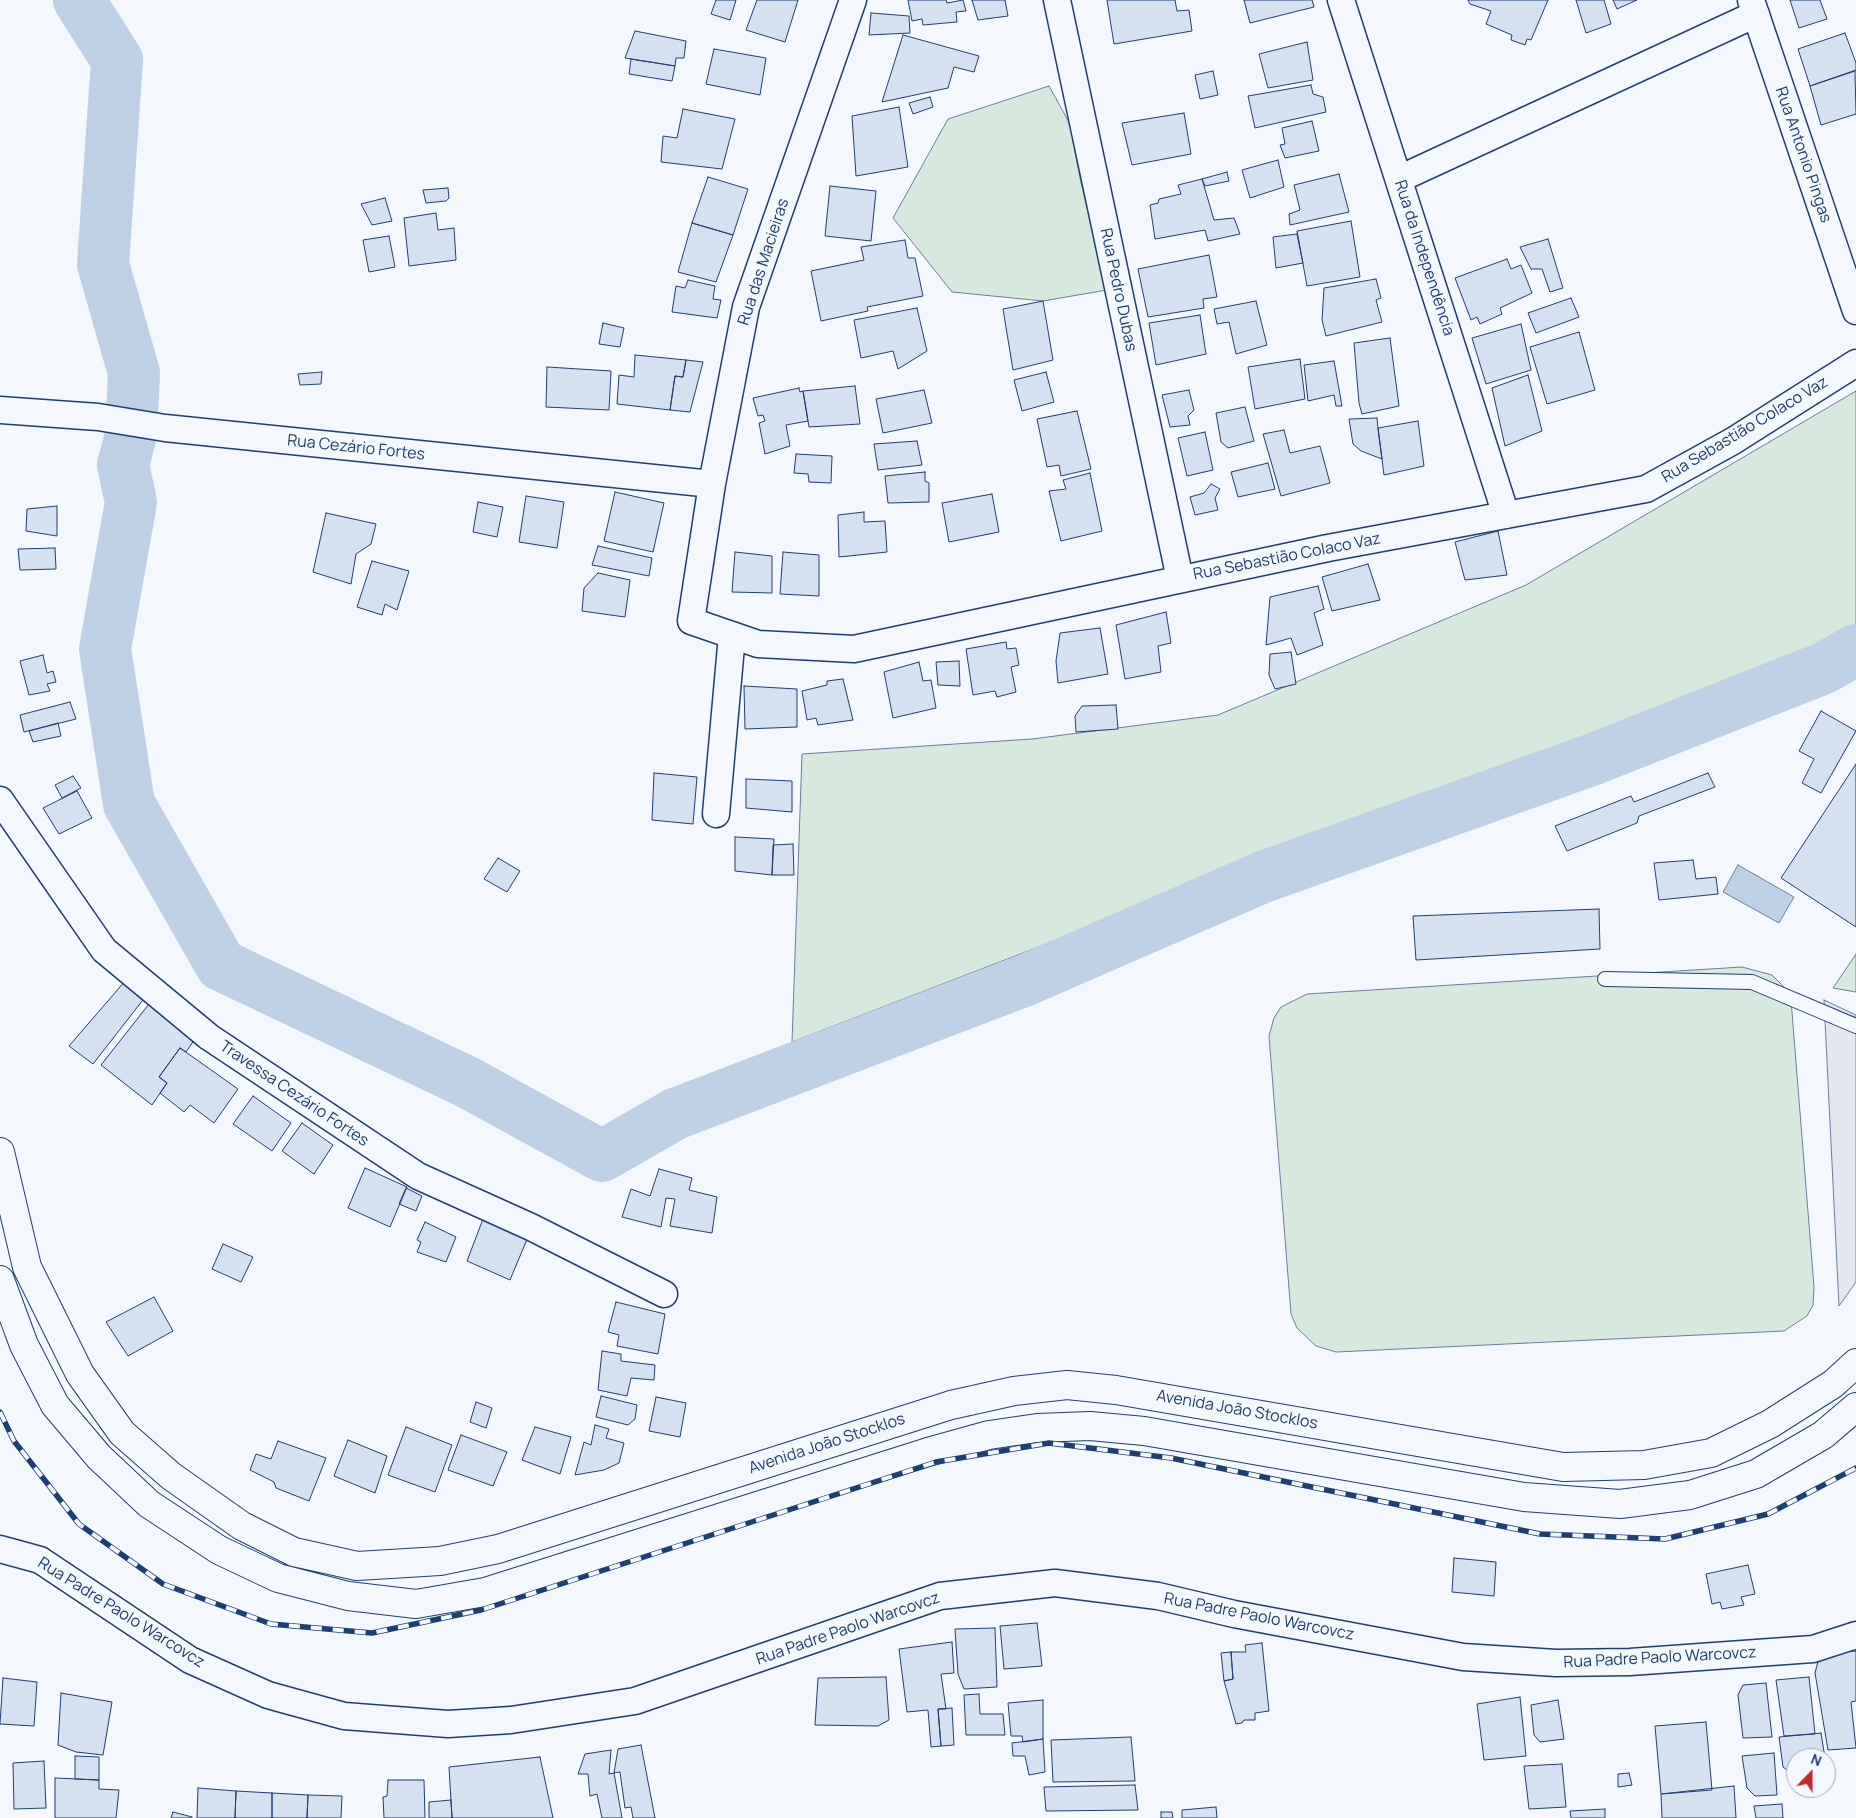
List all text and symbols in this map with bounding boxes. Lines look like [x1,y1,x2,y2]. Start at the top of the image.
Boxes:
street label: Rua Antonio Pingas [1771,85,1835,225]
street label: Rua da Independência [1390,178,1458,338]
street label: Rua das Macieiras [734,196,794,328]
street label: Rua Pedro Dubas [1096,227,1140,353]
street label: Rua Sebastião Colaco Vaz [1658,373,1832,487]
street label: Rua Cezário Fortes [286,431,426,465]
street label: Rua Sebastião Colaco Vaz [1192,529,1382,585]
street label: Travessa Cezário Fortes [216,1037,372,1151]
street label: Avenida João Stocklos [1155,1386,1319,1434]
street label: Avenida João Stocklos [746,1410,908,1478]
street label: Rua Padre Paolo Warcovcz [34,1554,208,1672]
street label: Rua Padre Paolo Warcovcz [754,1588,942,1670]
street label: Rua Padre Paolo Warcovcz [1162,1589,1356,1645]
street label: Rua Padre Paolo Warcovcz [1563,1643,1757,1673]
north arrow [1786,1748,1836,1798]
text: N [1808,1749,1825,1770]

